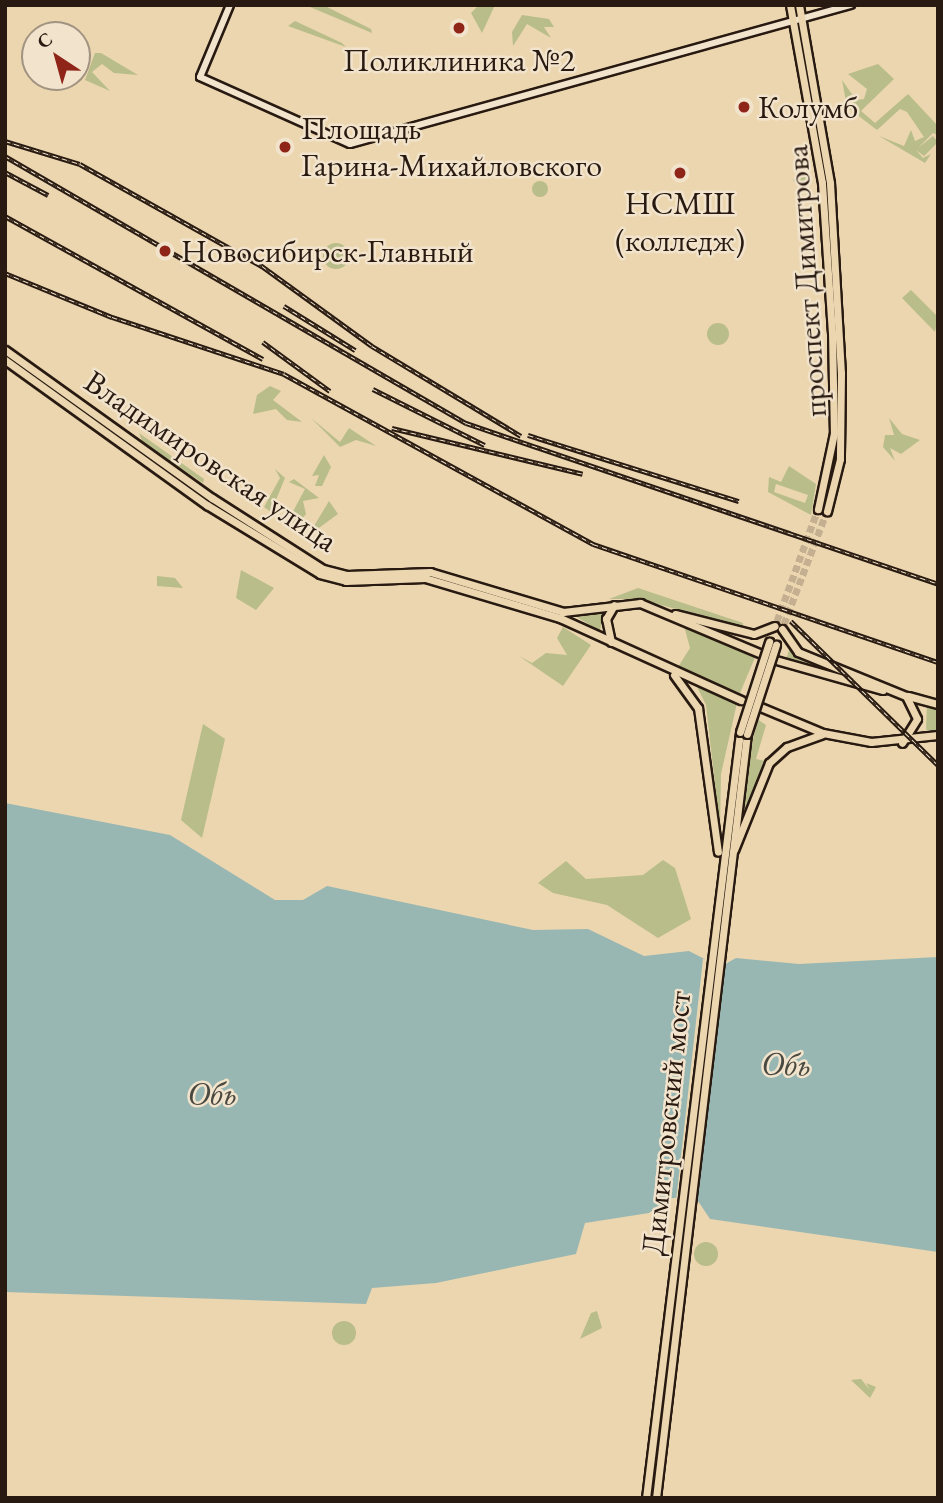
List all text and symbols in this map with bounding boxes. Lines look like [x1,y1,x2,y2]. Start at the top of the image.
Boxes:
marker: Поликлиника №2 [449,18,469,38]
north arrow [21,21,91,91]
text: С [32,26,57,54]
place label: Поликлиника №2 [343,41,575,79]
place label: Колумб [758,88,858,126]
marker: Колумб [736,99,752,115]
place label: Площадь Гарина-Михайловского [301,110,602,185]
marker: Площадь Гарина-Михайловского [275,137,295,157]
street label: проспект Димитрова [777,144,835,418]
marker: НСМШ (колледж) [672,165,688,181]
place label: НСМШ (колледж) [615,185,745,260]
place label: Новосибирск-Главный [181,232,474,270]
marker: Новосибирск-Главный [155,241,175,261]
street label: Владимировская улица [77,362,345,560]
street label: Димитровский мост [633,989,699,1257]
water label: Обь [761,1044,811,1084]
water label: Обь [187,1074,237,1114]

